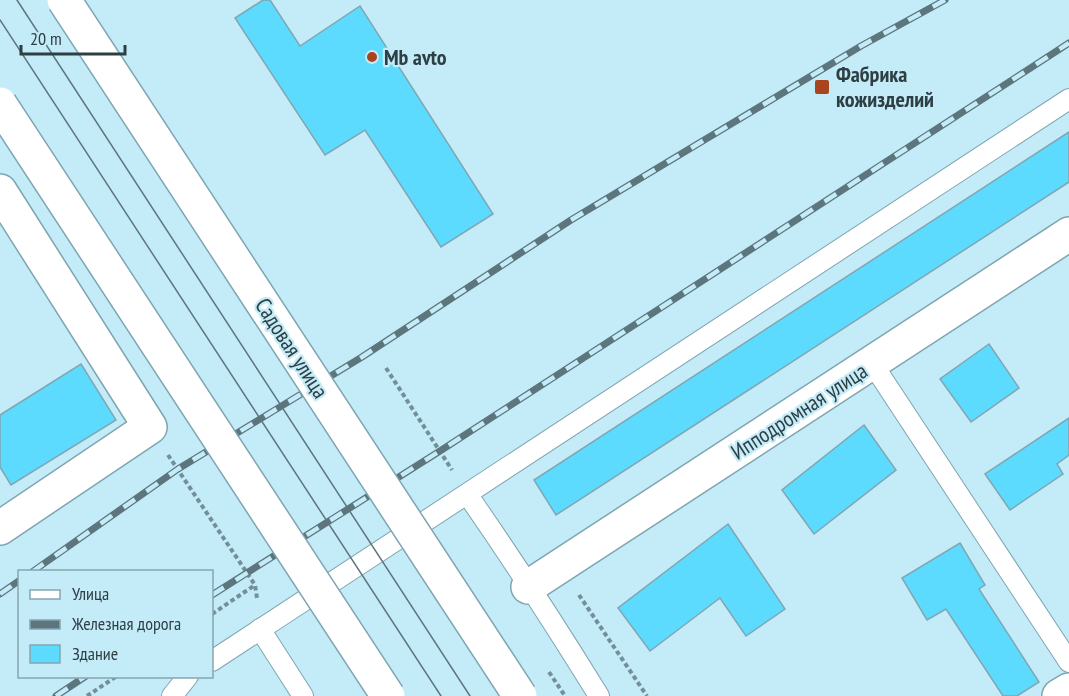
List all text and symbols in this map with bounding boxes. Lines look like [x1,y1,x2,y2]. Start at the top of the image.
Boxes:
scale bar [21,18,124,56]
text: 20 m [30,27,62,50]
place label: Mb avto [384,43,447,71]
marker: Mb avto [365,50,379,64]
place label: Фабрика кожизделий [836,60,934,113]
marker: Фабрика кожизделий [813,78,831,96]
street label: Садовая улица [249,293,335,403]
street label: Ипподромная улица [725,356,873,466]
legend [18,570,213,678]
text: Улица [72,582,109,605]
text: Железная дорога [71,612,181,635]
text: Здание [72,642,118,665]

